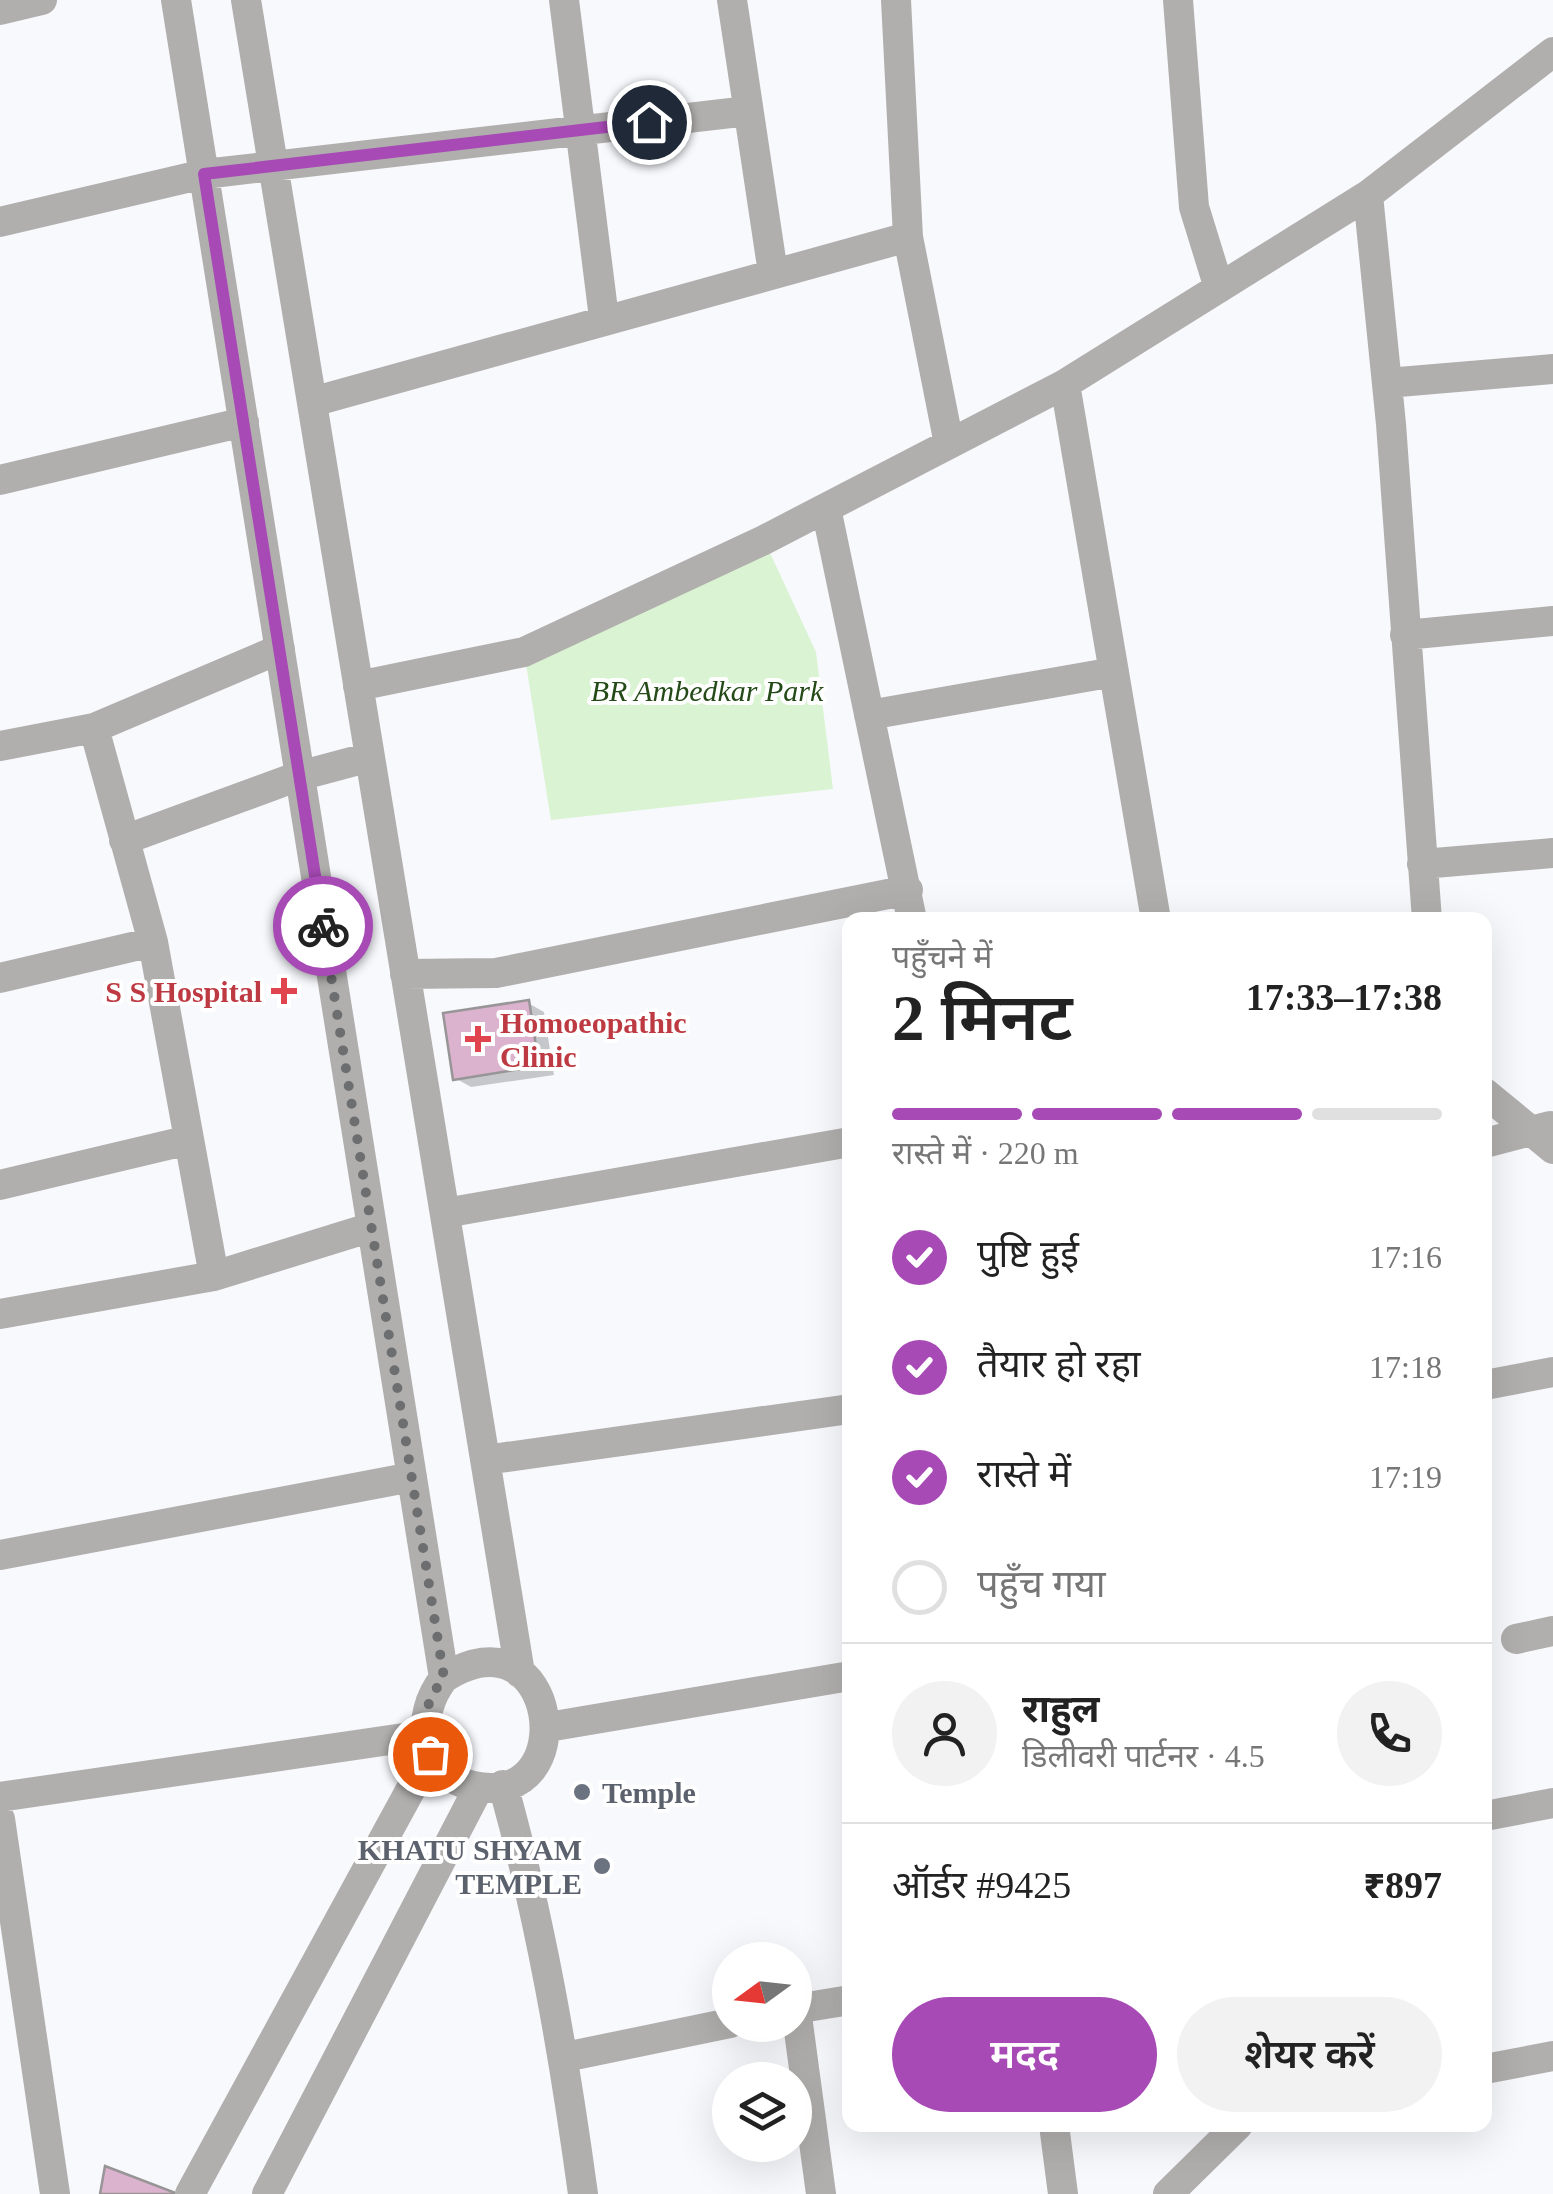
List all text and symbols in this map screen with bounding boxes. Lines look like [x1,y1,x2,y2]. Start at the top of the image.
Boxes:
pin [607,80,692,165]
icon: home [622,95,677,150]
park label: BR Ambedkar Park [591,674,824,707]
courier [273,876,373,976]
icon: bike [296,899,351,954]
text: पहुँचने में [892,939,992,975]
place label: S S Hospital [105,975,262,1008]
text: 17:33–17:38 [1246,976,1442,1018]
marker: S S Hospital [271,978,297,1004]
text: 2 मिनट [892,982,1073,1054]
place label: Homoeopathic Clinic [500,1006,687,1073]
marker: Homoeopathic Clinic [465,1026,491,1052]
text: रास्ते में · 220 m [892,1135,1079,1171]
icon: check [892,1230,947,1285]
text: पुष्टि हुई [977,1233,1079,1275]
text: 17:16 [1369,1239,1442,1275]
icon: check [892,1340,947,1395]
text: तैयार हो रहा [977,1343,1141,1385]
text: 17:18 [1369,1349,1442,1385]
icon: check [892,1450,947,1505]
text: रास्ते में [977,1453,1071,1495]
text: 17:19 [1369,1459,1442,1495]
text: पहुँच गया [977,1563,1106,1605]
button: person [892,1681,997,1786]
button: phone [1337,1681,1442,1786]
text: राहुल [1022,1688,1099,1730]
pin [388,1712,473,1797]
icon: bag [403,1727,458,1782]
text: डिलीवरी पार्टनर · 4.5 [1022,1738,1265,1774]
place label: Temple [602,1776,696,1809]
marker: Temple [571,1781,593,1803]
place label: KHATU SHYAM TEMPLE [358,1833,582,1900]
marker: KHATU SHYAM TEMPLE [591,1855,613,1877]
text: ऑर्डर #9425 [892,1864,1071,1906]
text: ₹897 [1363,1864,1442,1906]
north arrow [712,1942,812,2042]
map controls [712,1942,812,2162]
button: मदद [892,1997,1157,2112]
button: शेयर करें [1177,1997,1442,2112]
button: layers [712,2062,812,2162]

